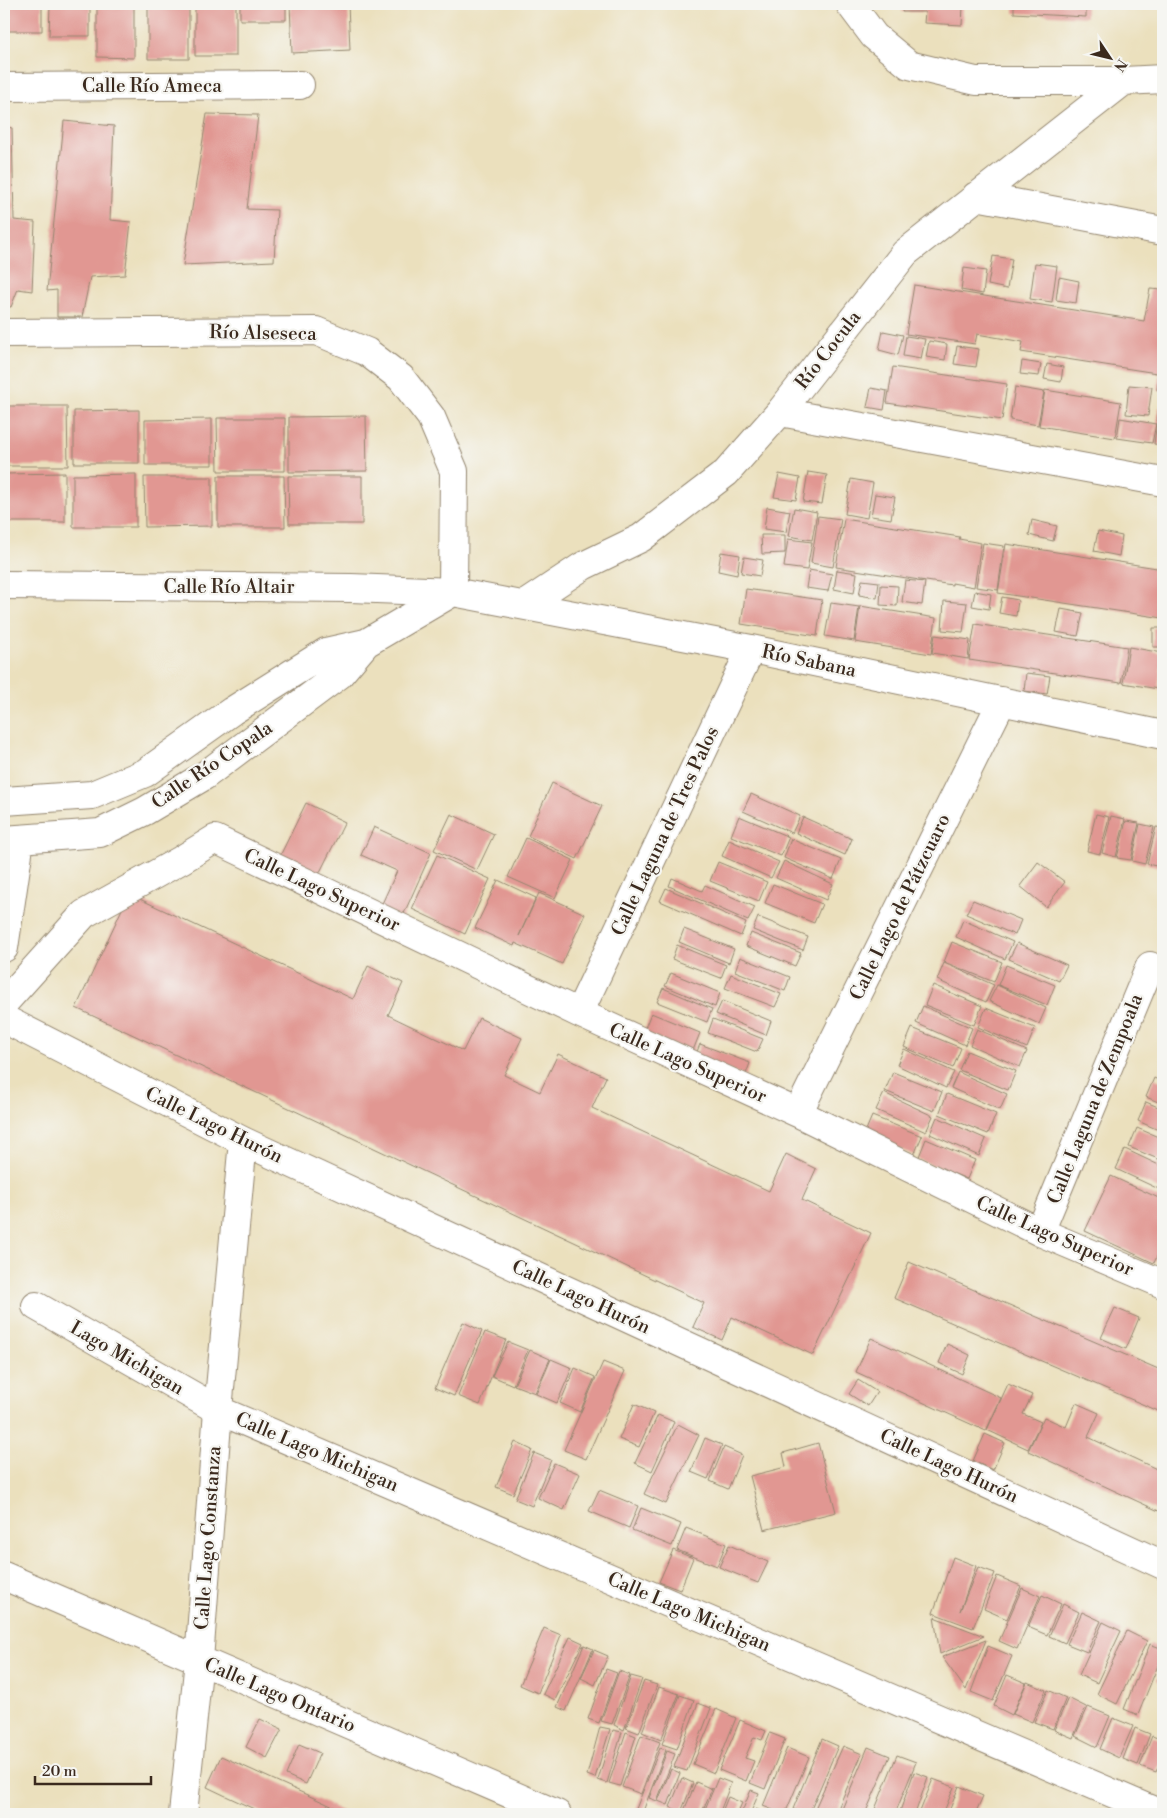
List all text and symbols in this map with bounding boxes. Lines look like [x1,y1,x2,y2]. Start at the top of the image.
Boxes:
north arrow [1084,32,1134,82]
text: N [1109,55,1130,75]
street label: Calle Río Ameca [82,74,222,98]
street label: Río Cocula [790,306,866,394]
street label: Río Alseseca [209,320,317,346]
street label: Calle Río Altair [163,575,295,599]
street label: Río Sabana [760,639,859,683]
street label: Calle Río Copala [147,715,277,814]
street label: Calle Laguna de Tres Palos [606,723,724,939]
street label: Calle Lago de Pátzcuaro [844,810,956,1004]
street label: Calle Lago Superior [240,843,404,937]
street label: Calle Laguna de Zempoala [1042,990,1148,1208]
street label: Calle Lago Superior [605,1017,771,1109]
street label: Calle Lago Hurón [141,1081,287,1169]
street label: Calle Lago Superior [972,1190,1138,1282]
street label: Calle Lago Hurón [508,1254,654,1340]
street label: Lago Michigan [66,1316,188,1400]
street label: Calle Lago Michigan [232,1407,402,1497]
street label: Calle Lago Hurón [876,1423,1022,1509]
street label: Calle Lago Constanza [190,1445,226,1631]
street label: Calle Lago Michigan [604,1567,774,1657]
street label: Calle Lago Ontario [201,1652,359,1738]
scale bar [35,1753,151,1785]
text: 20 m [42,1762,77,1781]

